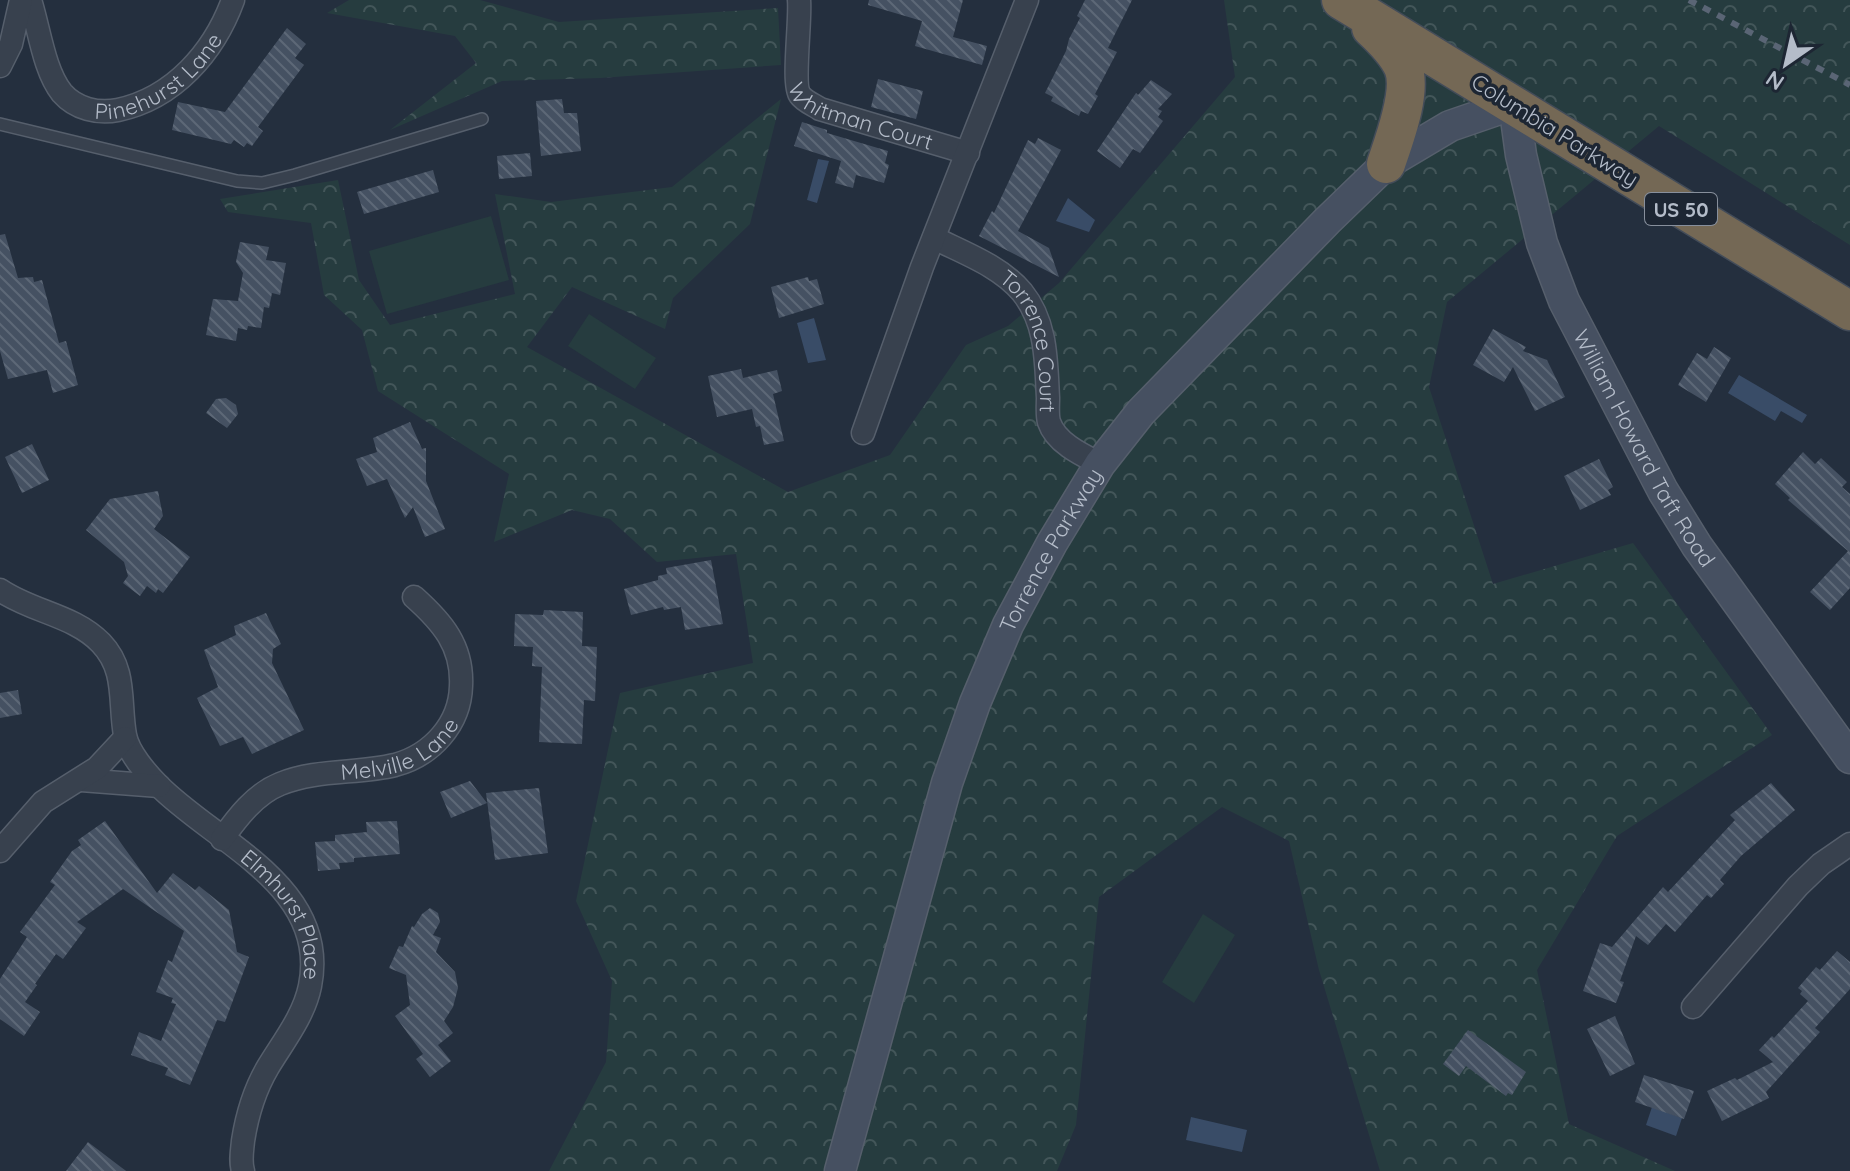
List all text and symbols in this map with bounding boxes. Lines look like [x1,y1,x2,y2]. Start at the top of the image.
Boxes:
north arrow [1746,24,1826,104]
street label: Pinehurst Lane [94,28,228,126]
text: N [1760,64,1789,97]
street label: Columbia Parkway [1466,67,1644,193]
street label: Whitman Court [782,78,936,156]
road number: US 50 [1645,193,1717,225]
street label: Torrence Court [994,264,1062,413]
street label: William Howard Taft Road [1567,325,1721,572]
street label: Torrence Parkway [993,463,1108,636]
street label: Melville Lane [339,713,465,786]
street label: Elmhurst Place [235,843,326,981]

